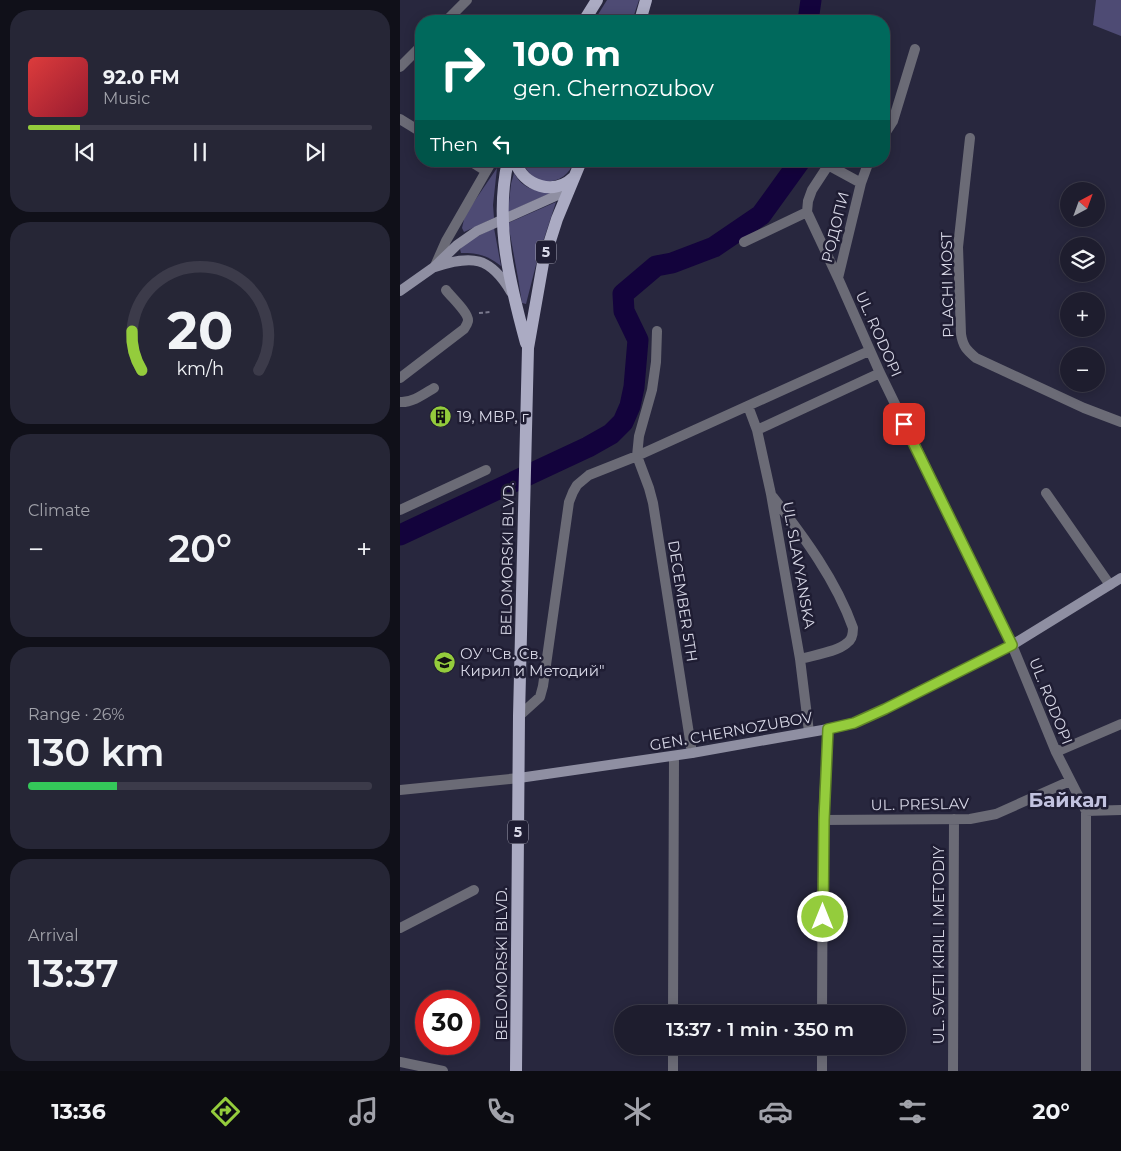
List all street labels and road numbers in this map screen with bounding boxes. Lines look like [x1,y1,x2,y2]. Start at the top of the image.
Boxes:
street label: РОДОПИ [817,190,853,264]
street label: PLACHI MOST [937,231,957,338]
road number: 5 [536,240,556,264]
street label: UL. RODOPI [852,288,906,380]
street label: BELOMORSKI BLVD. [496,482,518,636]
street label: UL. SLAVYANSKA [778,500,820,630]
street label: DECEMBER 5TH [664,539,702,663]
street label: UL. RODOPI [1025,655,1077,747]
street label: GEN. CHERNOZUBOV [648,707,814,755]
street label: UL. PRESLAV [871,794,970,814]
road number: 5 [508,820,528,844]
street label: UL. SVETI KIRIL I METODIY [929,845,948,1044]
street label: BELOMORSKI BLVD. [492,887,511,1041]

